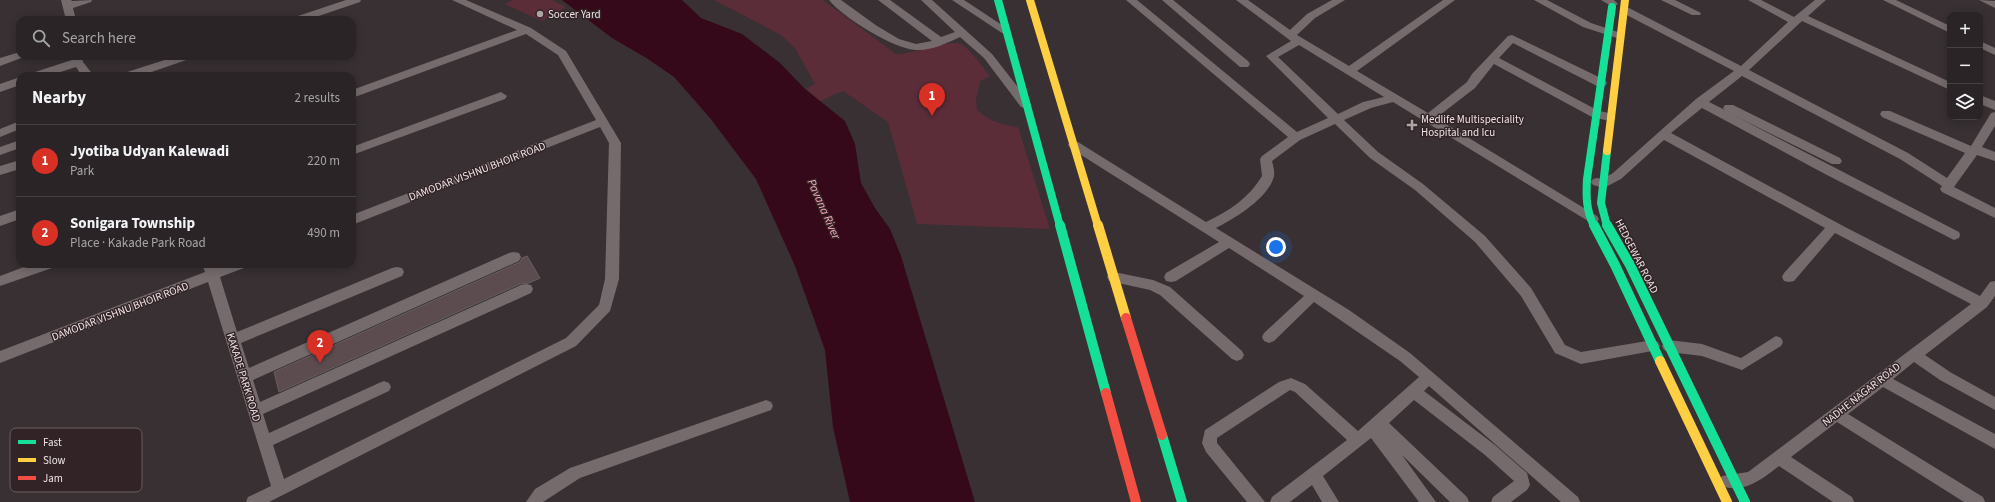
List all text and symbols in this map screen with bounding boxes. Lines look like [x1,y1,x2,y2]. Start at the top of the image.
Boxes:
place label: Soccer Yard [548,7,601,22]
marker: Soccer Yard [535,9,545,19]
map controls [1947,12,1983,120]
button: + [1947,12,1983,48]
search box [16,16,356,60]
icon: search [30,27,52,49]
text: Search here [62,28,136,49]
button: − [1947,48,1983,84]
pin: 1 [919,83,945,116]
button: layers [1947,84,1983,120]
text: Nearby [32,86,86,110]
text: 2 results [295,89,340,107]
place label: Medlife Multispeciality Hospital and Icu [1421,112,1524,140]
marker: Medlife Multispeciality Hospital and Icu [1406,119,1418,131]
street label: DAMODAR VISHNU BHOIR ROAD [407,138,548,205]
text: Jyotiba Udyan Kalewadi [70,141,229,162]
text: 1 [42,152,48,170]
text: 220 m [307,152,340,170]
text: Park [70,162,94,180]
water label: Pavana River [803,176,845,243]
text: Sonigara Township [70,213,195,234]
street label: HEDGEWAR ROAD [1611,216,1662,296]
text: 2 [42,224,48,242]
text: 490 m [307,224,340,242]
text: Place · Kakade Park Road [70,234,206,252]
your location [1266,237,1286,257]
street label: DAMODAR VISHNU BHOIR ROAD [50,278,191,345]
pin: 2 [307,330,333,363]
street label: KAKADE PARK ROAD [223,331,264,424]
street label: NADHE NAGAR ROAD [1819,359,1904,430]
legend [10,428,142,492]
text: Fast [43,435,62,450]
text: Slow [43,453,66,468]
text: Jam [43,471,63,486]

